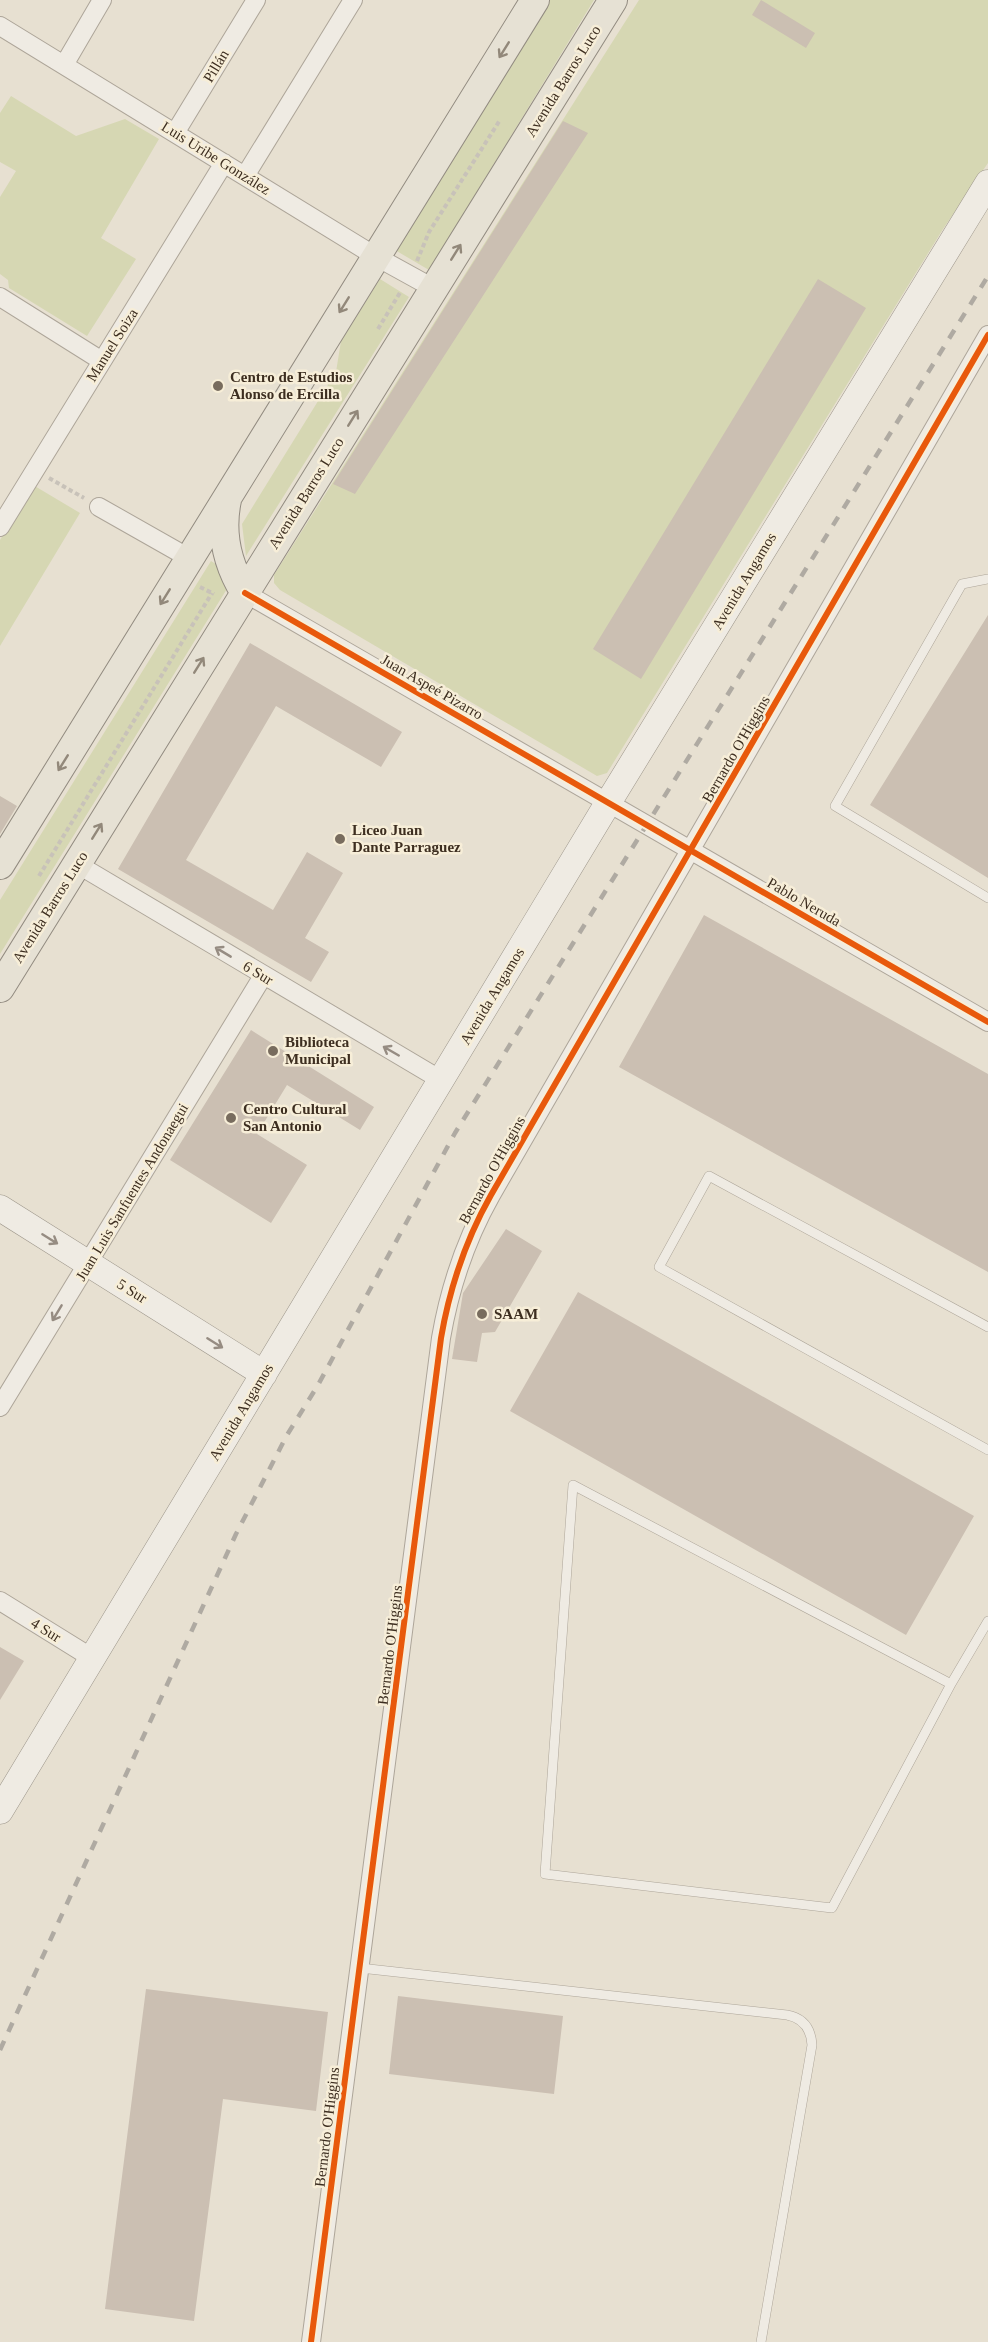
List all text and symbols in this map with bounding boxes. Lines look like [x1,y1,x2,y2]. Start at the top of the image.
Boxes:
street label: Avenida Barros Luco [522,22,604,140]
one-way arrow [497,41,509,58]
street label: Pillán [200,46,232,85]
street label: Luis Uribe González [159,118,274,198]
one-way arrow [449,244,462,261]
one-way arrow [338,297,351,314]
street label: Manuel Soiza [83,305,141,384]
place label: Centro de Estudios Alonso de Ercilla [230,369,352,402]
marker: Centro de Estudios Alonso de Ercilla [211,379,225,393]
one-way arrow [347,410,359,427]
street label: Avenida Barros Luco [265,434,347,552]
street label: Avenida Angamos [709,530,779,632]
one-way arrow [159,588,171,605]
street label: Juan Aspeé Pizarro [378,651,486,723]
one-way arrow [194,657,206,674]
street label: Bernardo O'Higgins [699,693,773,805]
one-way arrow [56,754,68,771]
place label: Liceo Juan Dante Parraguez [352,822,461,855]
one-way arrow [91,823,103,840]
marker: Liceo Juan Dante Parraguez [333,832,347,846]
street label: Avenida Barros Luco [9,848,91,966]
street label: Pablo Neruda [764,875,844,930]
one-way arrow [215,945,232,957]
street label: Avenida Angamos [457,945,527,1047]
street label: 6 Sur [240,958,276,988]
place label: Biblioteca Municipal [285,1034,351,1067]
marker: Biblioteca Municipal [266,1044,280,1058]
one-way arrow [383,1045,400,1057]
street label: Juan Luis Sanfuentes Andonaegui [73,1101,191,1283]
place label: Centro Cultural San Antonio [243,1101,346,1134]
marker: Centro Cultural San Antonio [224,1111,238,1125]
street label: Bernardo O'Higgins [456,1113,528,1227]
one-way arrow [41,1233,58,1246]
street label: 5 Sur [114,1276,150,1306]
one-way arrow [51,1304,63,1321]
place label: SAAM [494,1306,538,1322]
marker: SAAM [475,1307,489,1321]
one-way arrow [206,1337,223,1349]
street label: Avenida Angamos [206,1361,276,1463]
street label: Bernardo O'Higgins [375,1584,405,1706]
street label: 4 Sur [28,1615,64,1645]
street label: Bernardo O'Higgins [312,2066,342,2188]

